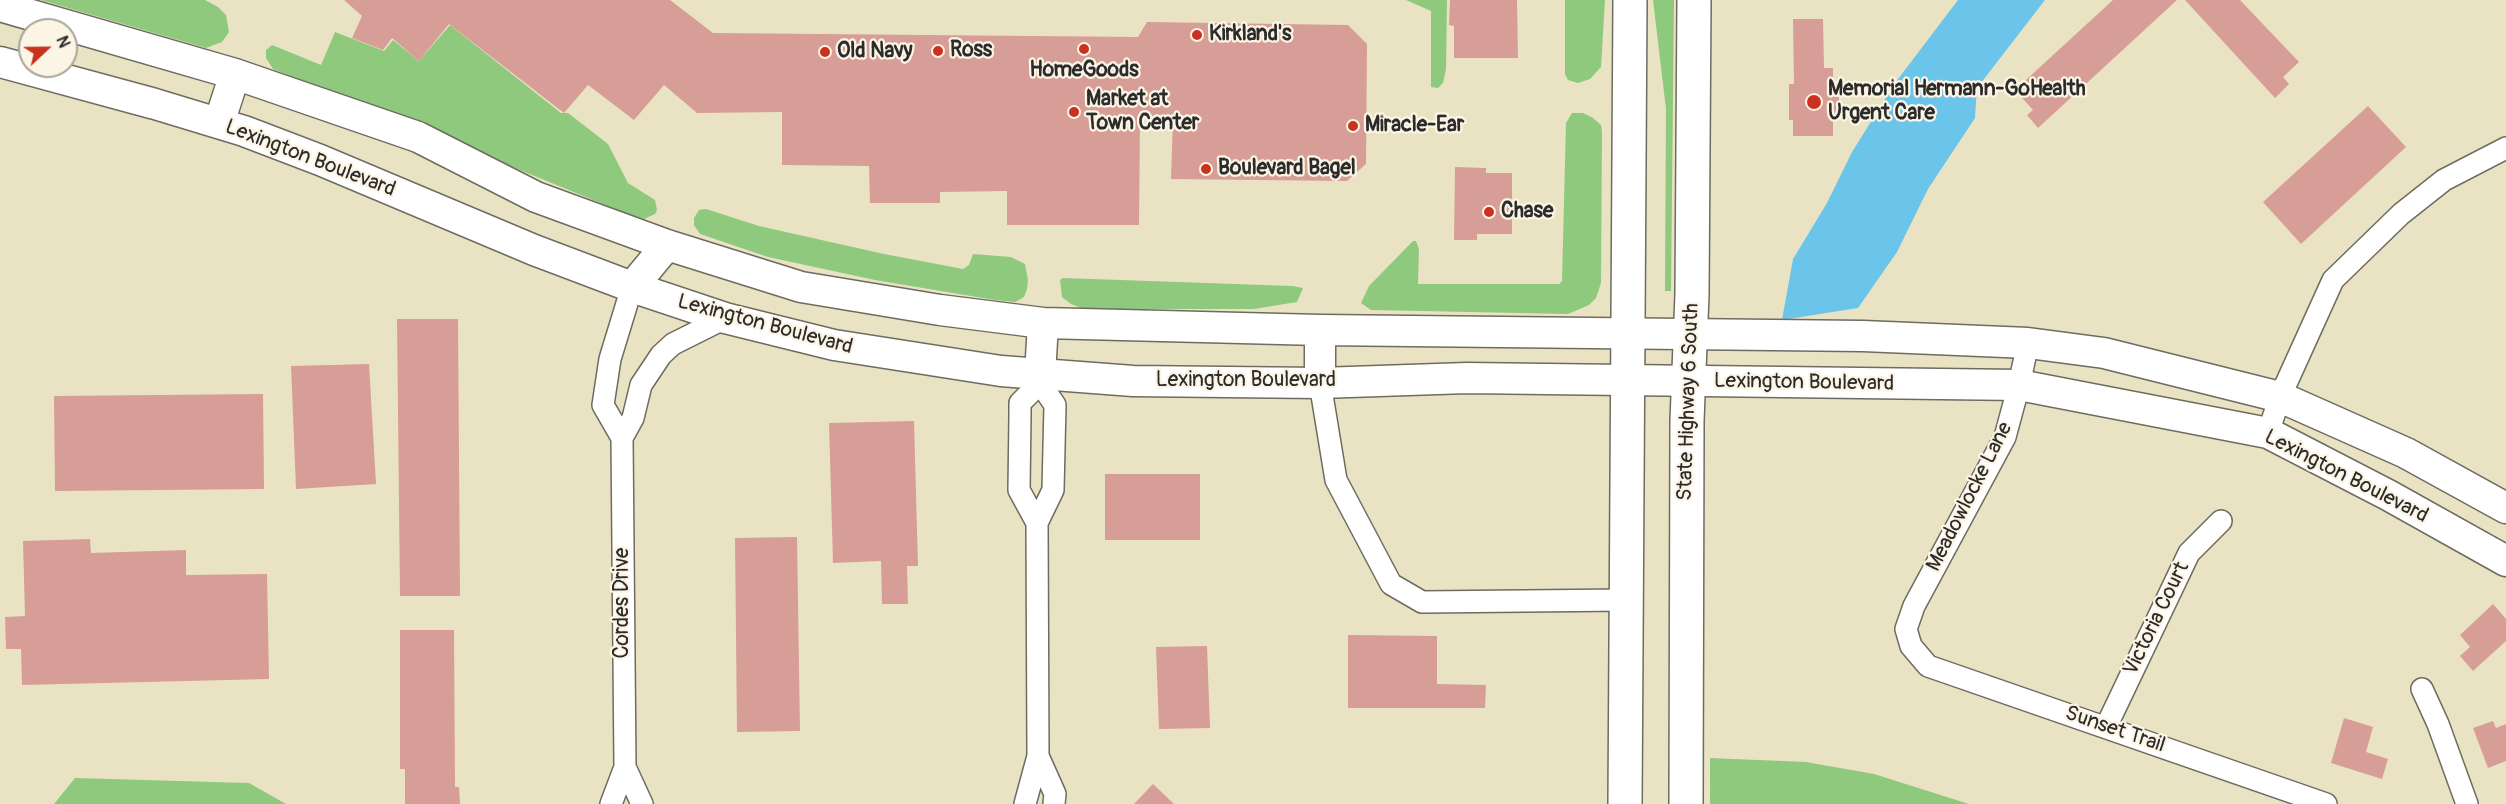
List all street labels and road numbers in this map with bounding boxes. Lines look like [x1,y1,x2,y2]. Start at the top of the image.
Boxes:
street label: Lexington Boulevard [221,115,399,203]
street label: Lexington Boulevard [675,289,855,361]
street label: State Highway 6 South [1673,303,1705,501]
street label: Lexington Boulevard [1156,368,1336,394]
street label: Lexington Boulevard [1714,369,1894,397]
street label: Meadowlocke Lane [1922,418,2018,576]
street label: Lexington Boulevard [2260,425,2432,529]
street label: Cordes Drive [610,548,636,658]
street label: Victoria Court [2119,558,2195,680]
street label: Sunset Trail [2062,701,2168,759]

